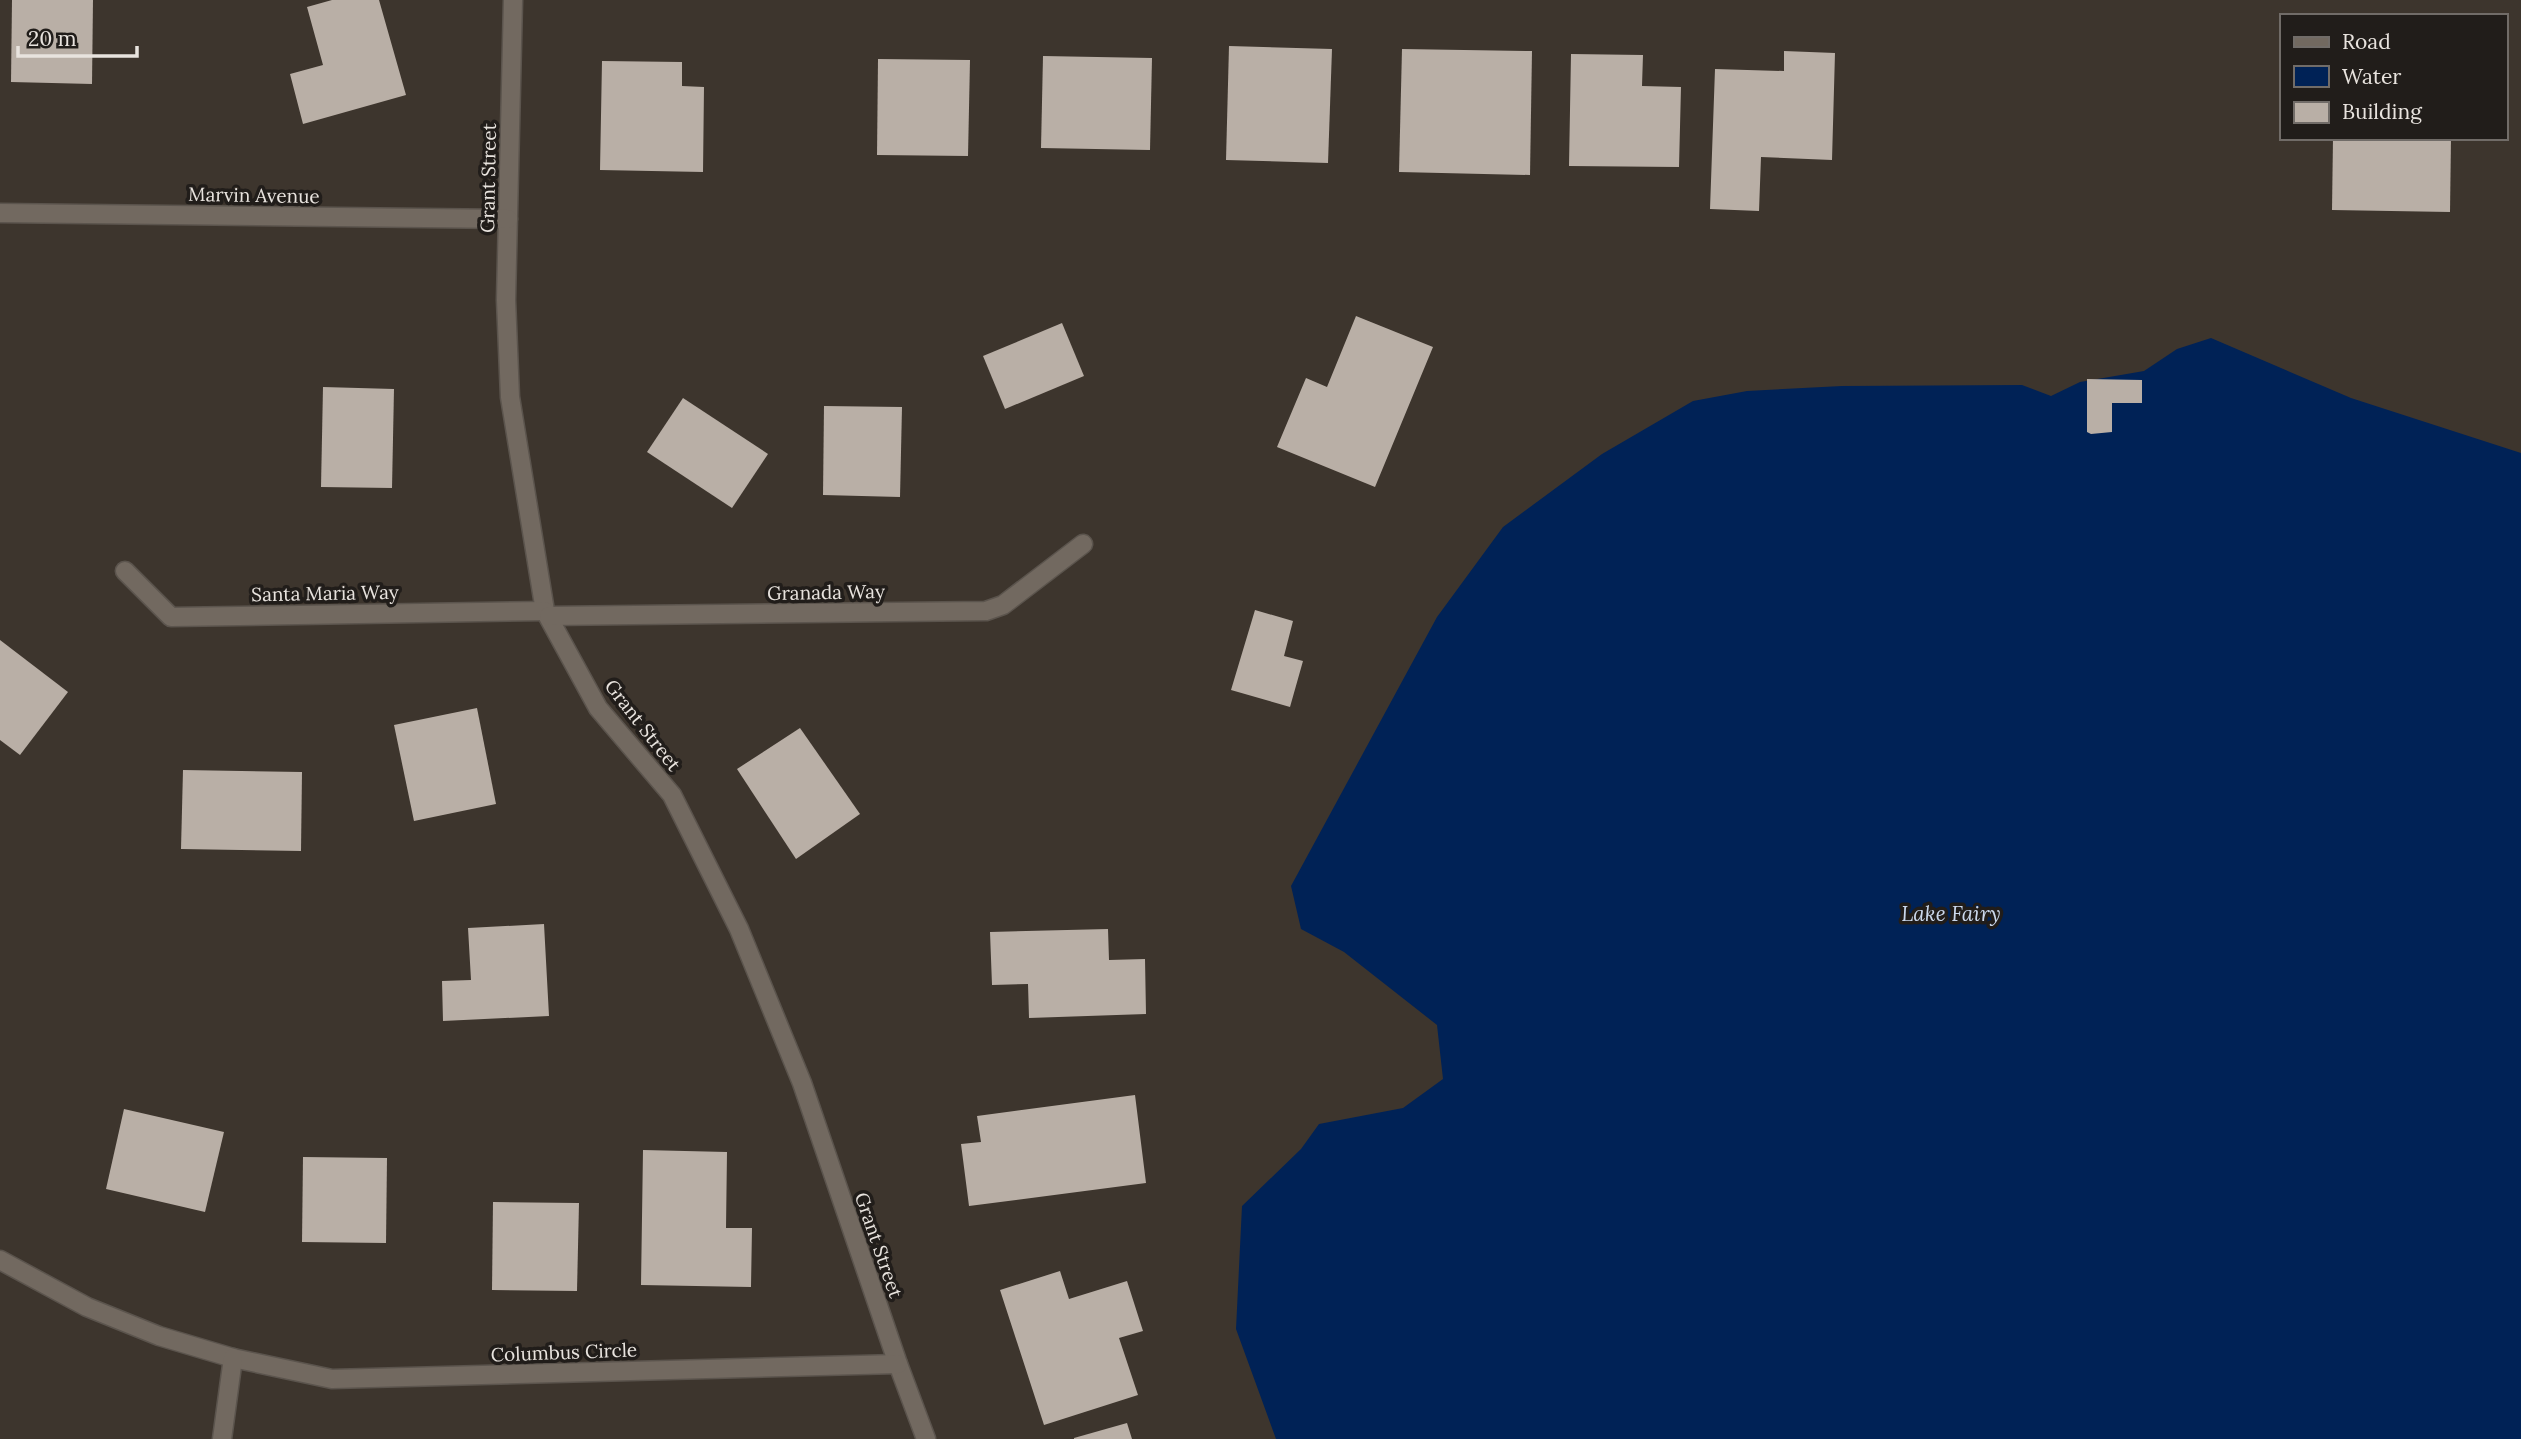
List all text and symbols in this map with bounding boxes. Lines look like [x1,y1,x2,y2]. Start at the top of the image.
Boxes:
scale bar [18,14,136,58]
legend [2280,14,2507,140]
text: 20 m [28,25,77,52]
text: Road [2342,28,2391,55]
text: Water [2342,63,2401,90]
text: Building [2342,98,2422,125]
street label: Grant Street [475,122,501,233]
street label: Marvin Avenue [188,182,320,208]
street label: Granada Way [767,579,885,605]
street label: Santa Maria Way [251,580,399,606]
street label: Grant Street [600,674,687,776]
water label: Lake Fairy [1901,900,2001,927]
street label: Grant Street [850,1189,908,1301]
street label: Columbus Circle [490,1337,638,1367]

